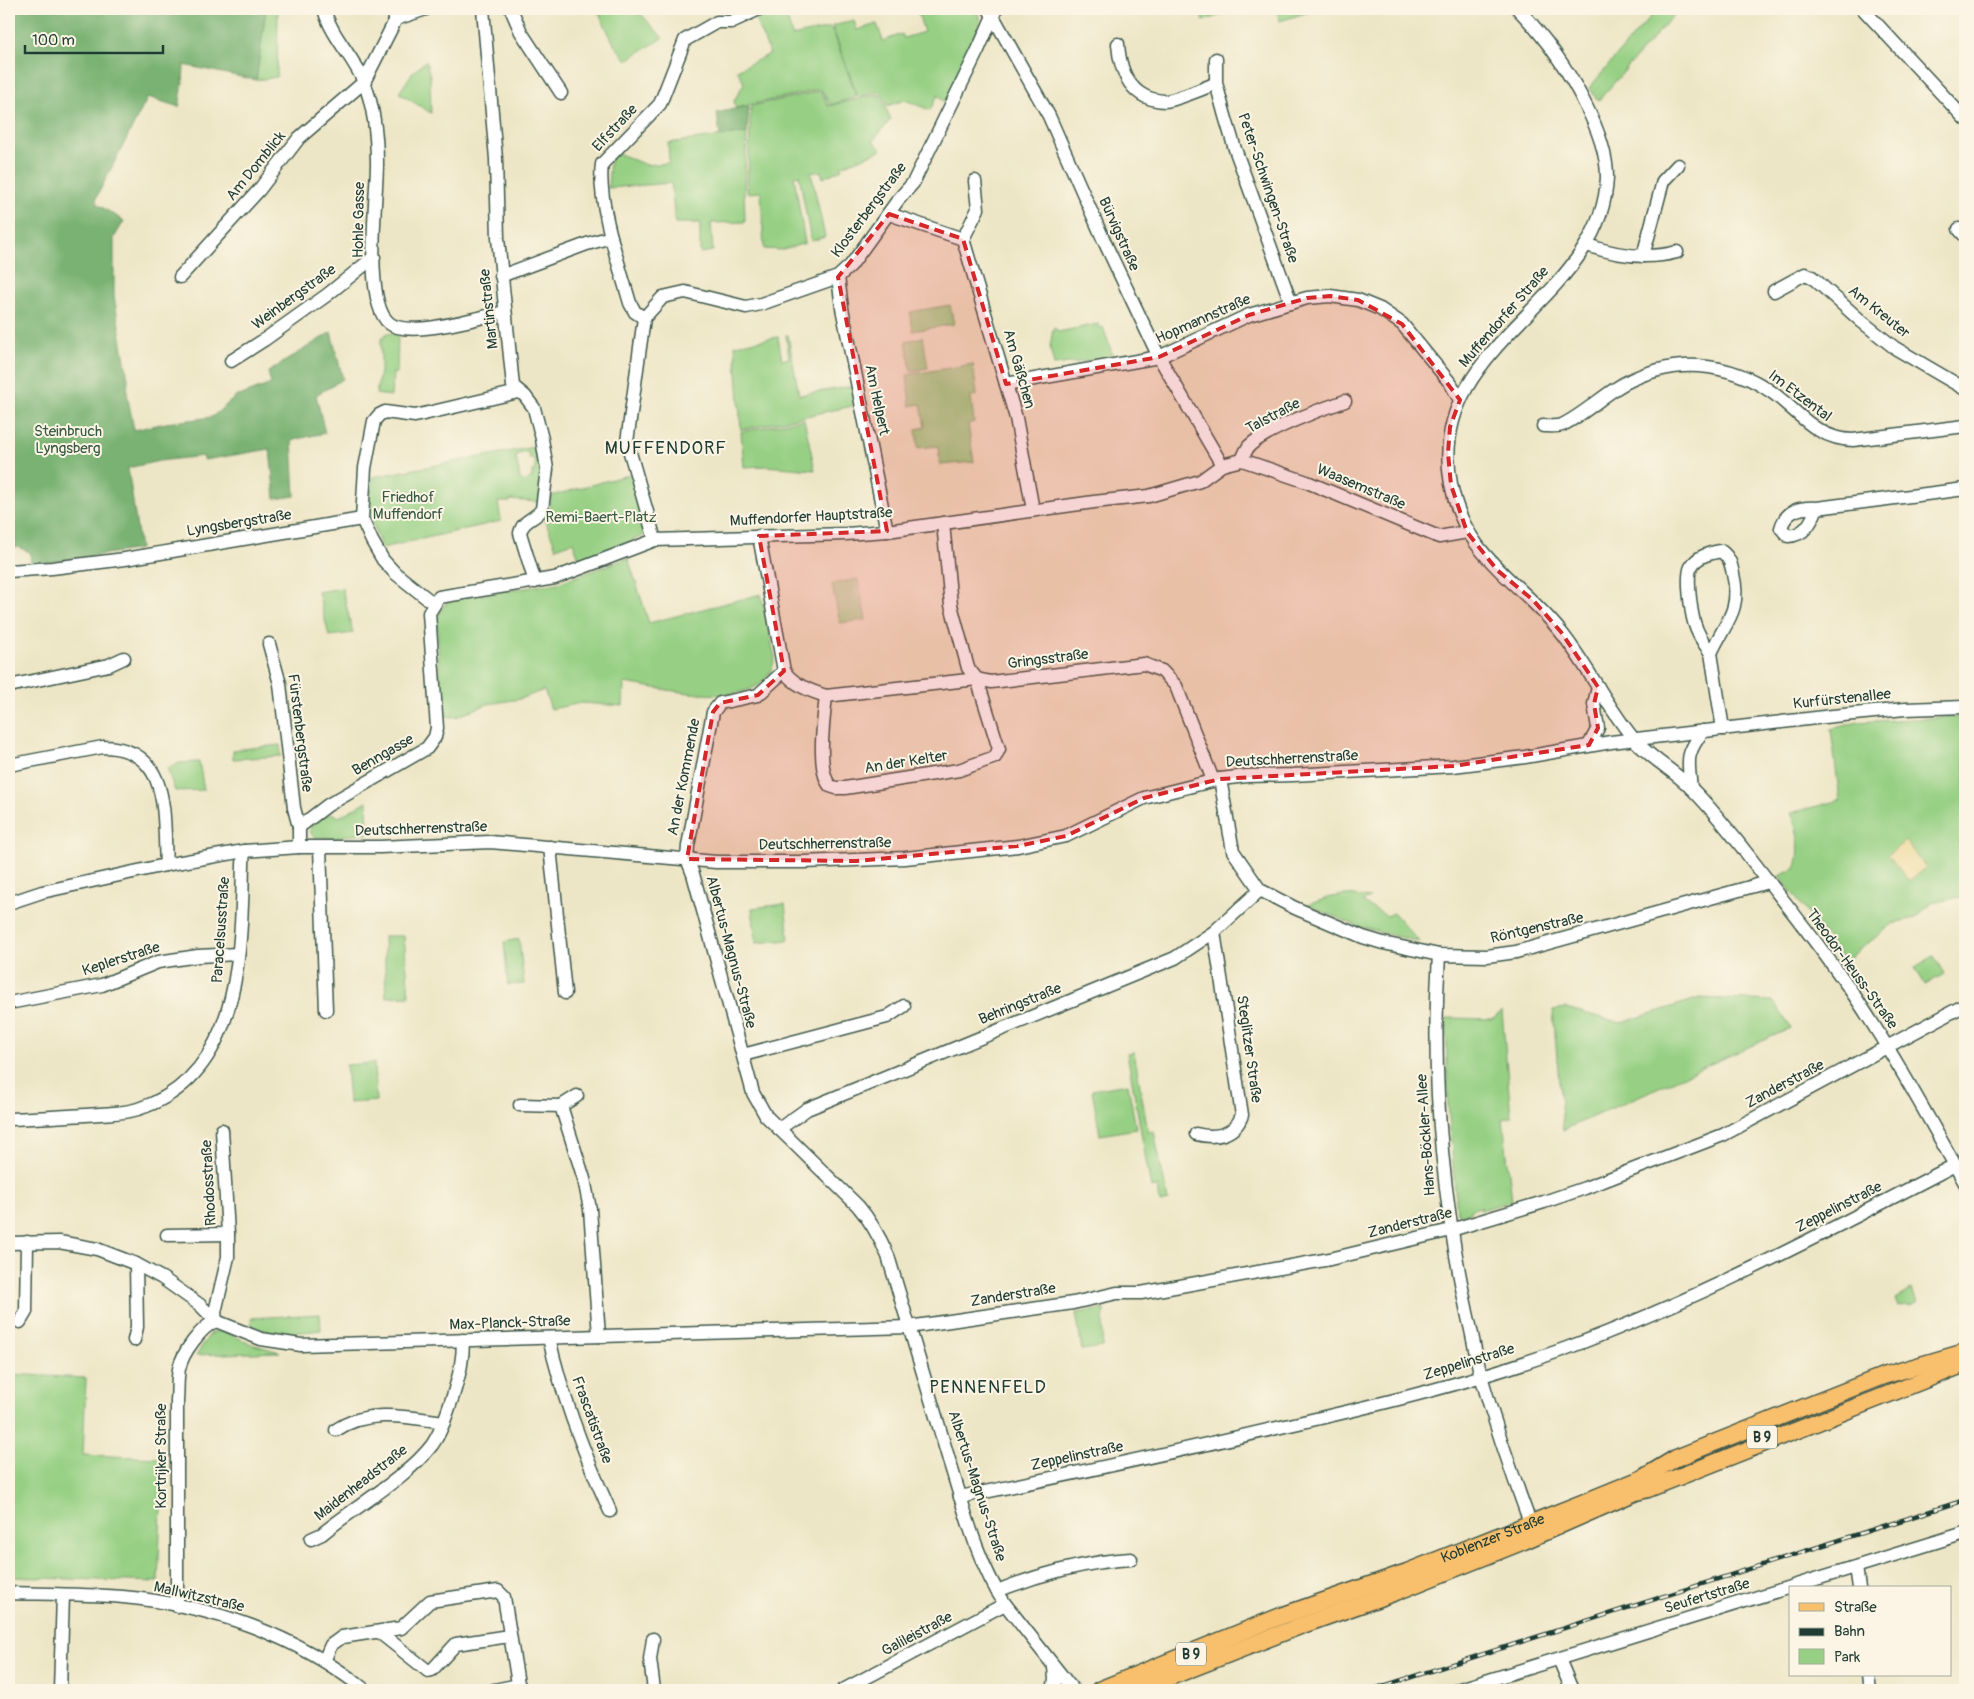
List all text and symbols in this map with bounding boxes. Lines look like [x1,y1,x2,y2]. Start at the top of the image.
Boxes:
scale bar [25,22,162,54]
text: 100 m [32,31,75,50]
street label: Elfstraße [588,100,642,156]
street label: Peter-Schwingen-Straße [1233,110,1303,266]
street label: Am Domblick [222,127,290,205]
street label: Klosterbergstraße [827,158,911,261]
street label: Hohle Gasse [349,181,369,258]
street label: Bürvigstraße [1094,194,1144,275]
street label: Weinbergstraße [248,260,340,334]
street label: Muffendorfer Straße [1455,262,1554,372]
street label: Martinstraße [475,267,503,350]
street label: Am Kreuter [1844,281,1914,343]
street label: Hopmannstraße [1153,289,1254,348]
street label: Am Gäßchen [999,327,1039,411]
street label: Am Helpert [860,363,894,438]
street label: Im Etzental [1765,366,1835,426]
street label: Talstraße [1243,394,1304,438]
park label: Steinbruch Lyngsberg [34,422,102,458]
district label: MUFFENDORF [605,437,727,460]
street label: Waasemstraße [1314,460,1409,514]
park label: Friedhof Muffendorf [373,488,443,524]
street label: Muffendorfer Hauptstraße [729,503,893,531]
street label: Lyngsbergstraße [185,505,293,541]
park label: Remi-Baert-Platz [546,508,657,527]
street label: Gringsstraße [1007,645,1090,673]
street label: Fürstenbergstraße [283,673,317,794]
street label: Kurfürstenallee [1792,684,1893,714]
street label: An der Kommende [663,716,705,837]
street label: Benngasse [349,729,418,780]
street label: An der Kelter [863,746,949,778]
street label: Deutschherrenstraße [1225,746,1359,772]
street label: Deutschherrenstraße [354,817,488,841]
street label: Deutschherrenstraße [759,833,892,855]
street label: Albertus-Magnus-Straße [701,874,761,1031]
street label: Paracelsusstraße [208,875,234,984]
street label: Theodor-Heuss-Straße [1802,905,1902,1033]
street label: Röntgenstraße [1489,908,1586,948]
street label: Keplerstraße [80,937,163,980]
street label: Behringstraße [976,979,1065,1029]
street label: Steglitzer Straße [1232,994,1266,1105]
street label: Zanderstraße [1743,1055,1828,1113]
street label: Hans-Böckler-Allee [1412,1073,1440,1197]
street label: Rhodosstraße [197,1139,221,1227]
street label: Zeppelinstraße [1793,1177,1886,1237]
street label: Zanderstraße [1366,1203,1455,1243]
street label: Zanderstraße [969,1279,1058,1311]
street label: Max-Planck-Straße [449,1311,571,1335]
street label: Zeppelinstraße [1421,1339,1517,1385]
street label: Frascatistraße [567,1374,617,1467]
district label: PENNENFELD [929,1376,1047,1399]
street label: Kortrijker Straße [152,1403,171,1509]
street label: Albertus-Magnus-Straße [944,1408,1011,1564]
road number: B 9 [1747,1425,1777,1448]
street label: Zeppelinstraße [1029,1437,1126,1475]
street label: Maidenheadstraße [311,1440,412,1525]
street label: Koblenzer Straße [1438,1509,1548,1567]
street label: Seufertstraße [1662,1574,1753,1618]
street label: Mallwitzstraße [152,1577,247,1617]
legend [1789,1586,1952,1676]
text: Straße [1834,1598,1877,1617]
street label: Galileistraße [878,1607,956,1661]
text: Bahn [1834,1622,1865,1641]
road number: B 9 [1176,1642,1206,1666]
text: Park [1834,1648,1861,1667]

